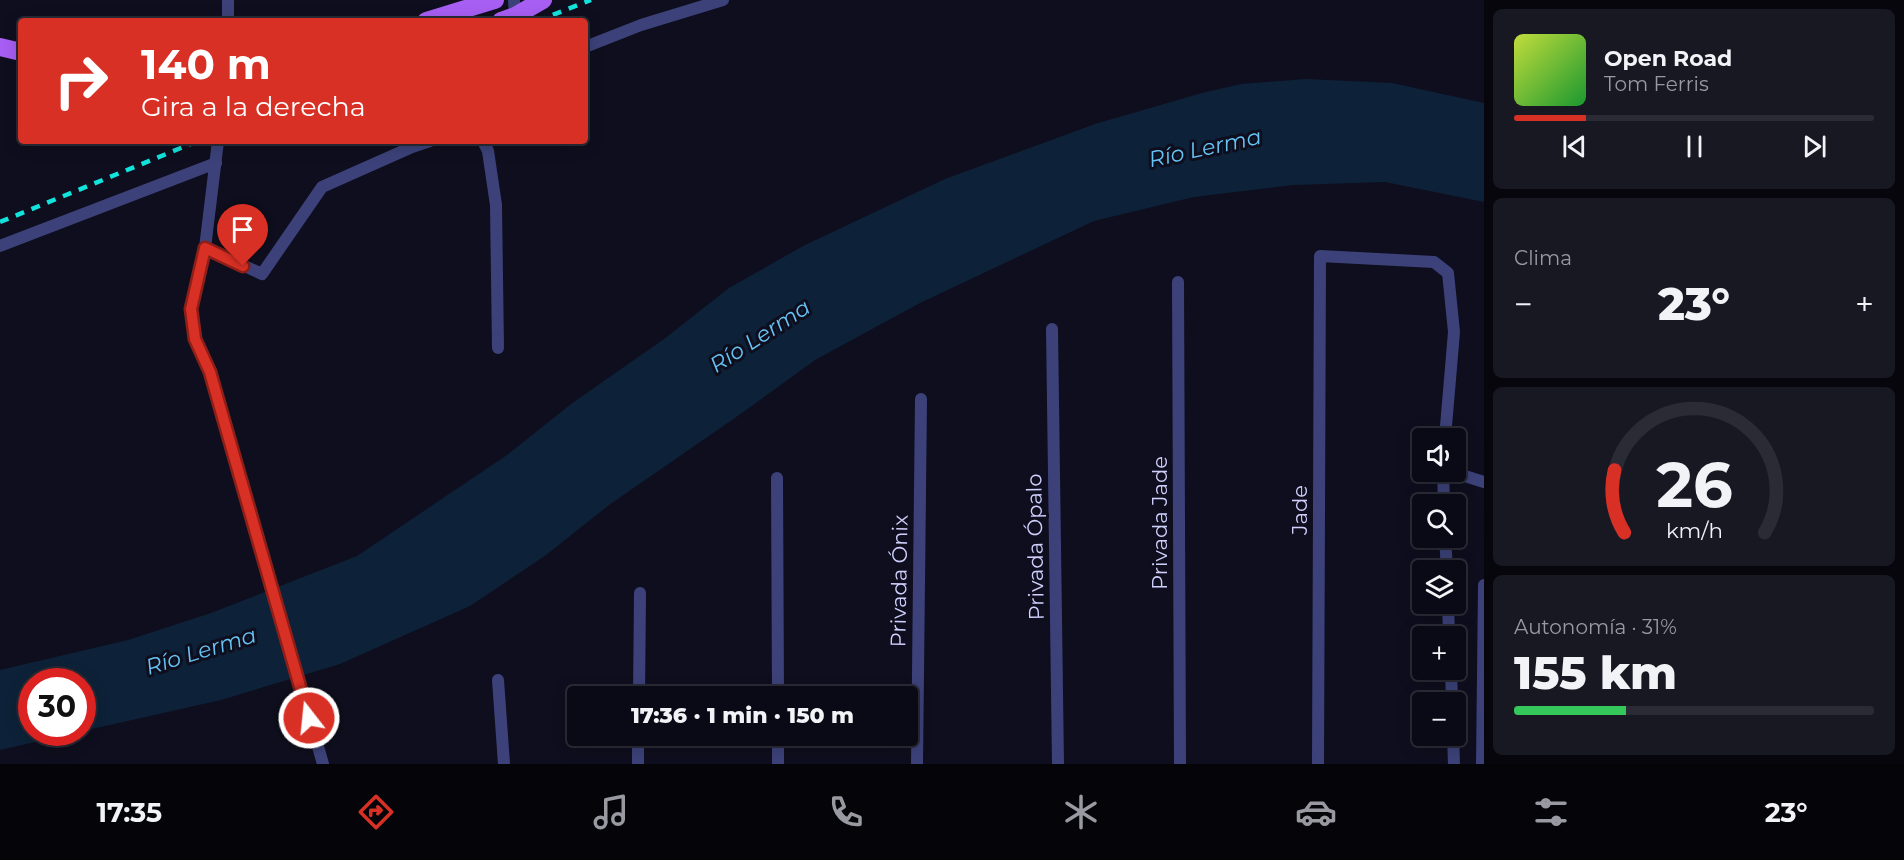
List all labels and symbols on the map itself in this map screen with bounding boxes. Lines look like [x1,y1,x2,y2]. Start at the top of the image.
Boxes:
water label: Río Lerma [1146,123,1264,173]
pin [217,204,268,266]
water label: Río Lerma [705,294,815,378]
street label: Privada Jade [1147,456,1172,590]
street label: Privada Ópalo [1021,473,1049,621]
street label: Jade [1287,485,1312,536]
street label: Privada Ónix [885,514,913,648]
water label: Río Lerma [142,621,260,681]
speed limit sign: 30 [18,668,96,746]
position arrow [277,686,341,750]

